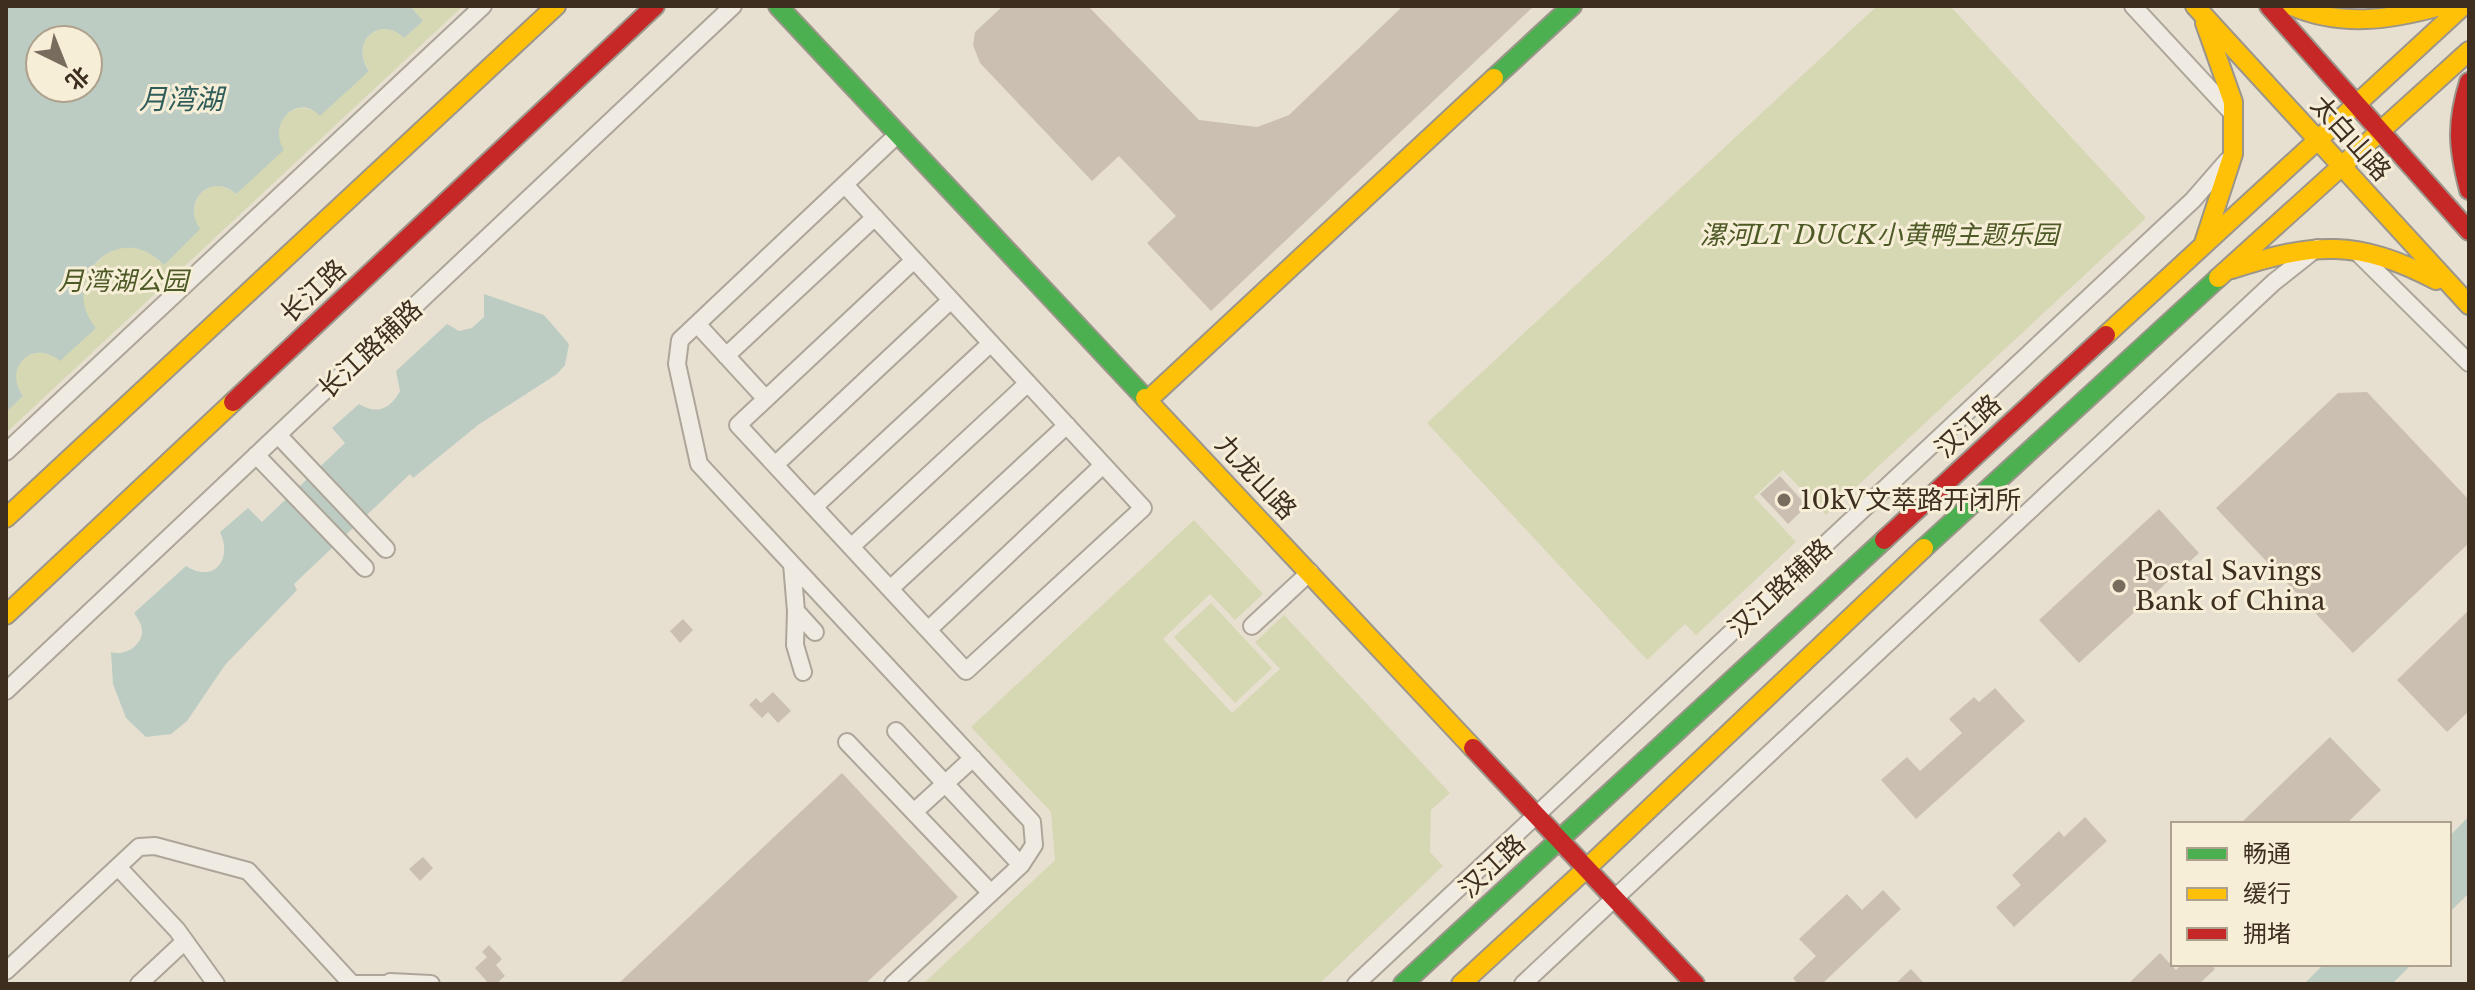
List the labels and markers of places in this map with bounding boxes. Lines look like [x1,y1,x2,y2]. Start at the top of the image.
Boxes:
place label: 10kV文萃路开闭所 [1800,484,2021,516]
marker: 10kV文萃路开闭所 [1775,491,1793,509]
place label: Postal Savings Bank of China [2135,555,2326,617]
marker: Postal Savings Bank of China [2110,577,2128,595]

